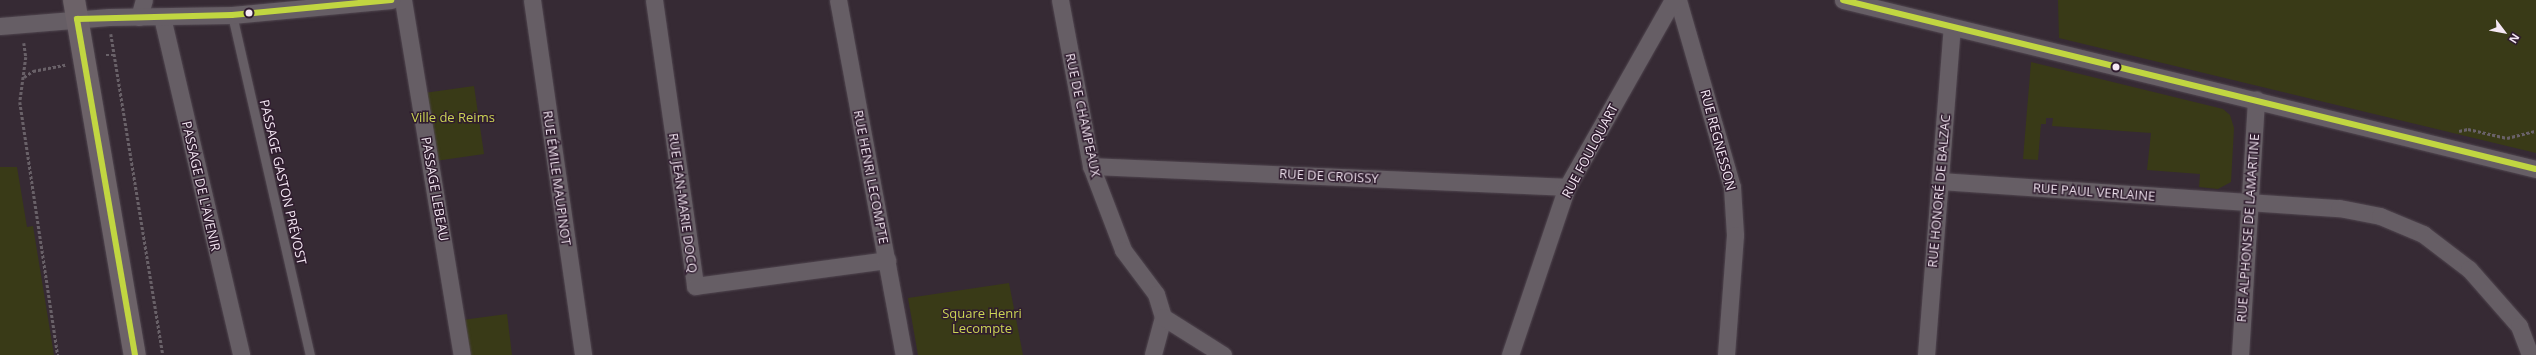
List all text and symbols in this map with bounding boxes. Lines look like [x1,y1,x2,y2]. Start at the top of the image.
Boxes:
unlabelled marker [244,8,254,18]
north arrow [2484,12,2524,52]
text: N [2506,31,2523,46]
street label: RUE DE CHAMPEAUX [1062,52,1104,178]
unlabelled marker [2111,62,2121,72]
street label: RUE REGNESSON [1697,88,1739,192]
street label: PASSAGE GASTON PRÉVOST [256,98,310,266]
street label: RUE FOULQUART [1559,101,1621,201]
park label: Ville de Reims [411,109,495,125]
street label: RUE HENRI LECOMPTE [850,109,892,245]
street label: RUE ÉMILE MAUPINOT [540,110,574,246]
street label: RUE HONORÉ DE BALZAC [1925,114,1953,268]
street label: PASSAGE DE L'AVENIR [178,120,224,252]
street label: RUE JEAN-MARIE DOCQ [665,132,701,274]
street label: RUE ALPHONSE DE LAMARTINE [2234,133,2262,323]
street label: PASSAGE LEBEAU [418,136,452,242]
street label: RUE DE CROISSY [1279,166,1379,186]
street label: RUE PAUL VERLAINE [2032,180,2156,204]
park label: Square Henri Lecompte [942,306,1022,337]

